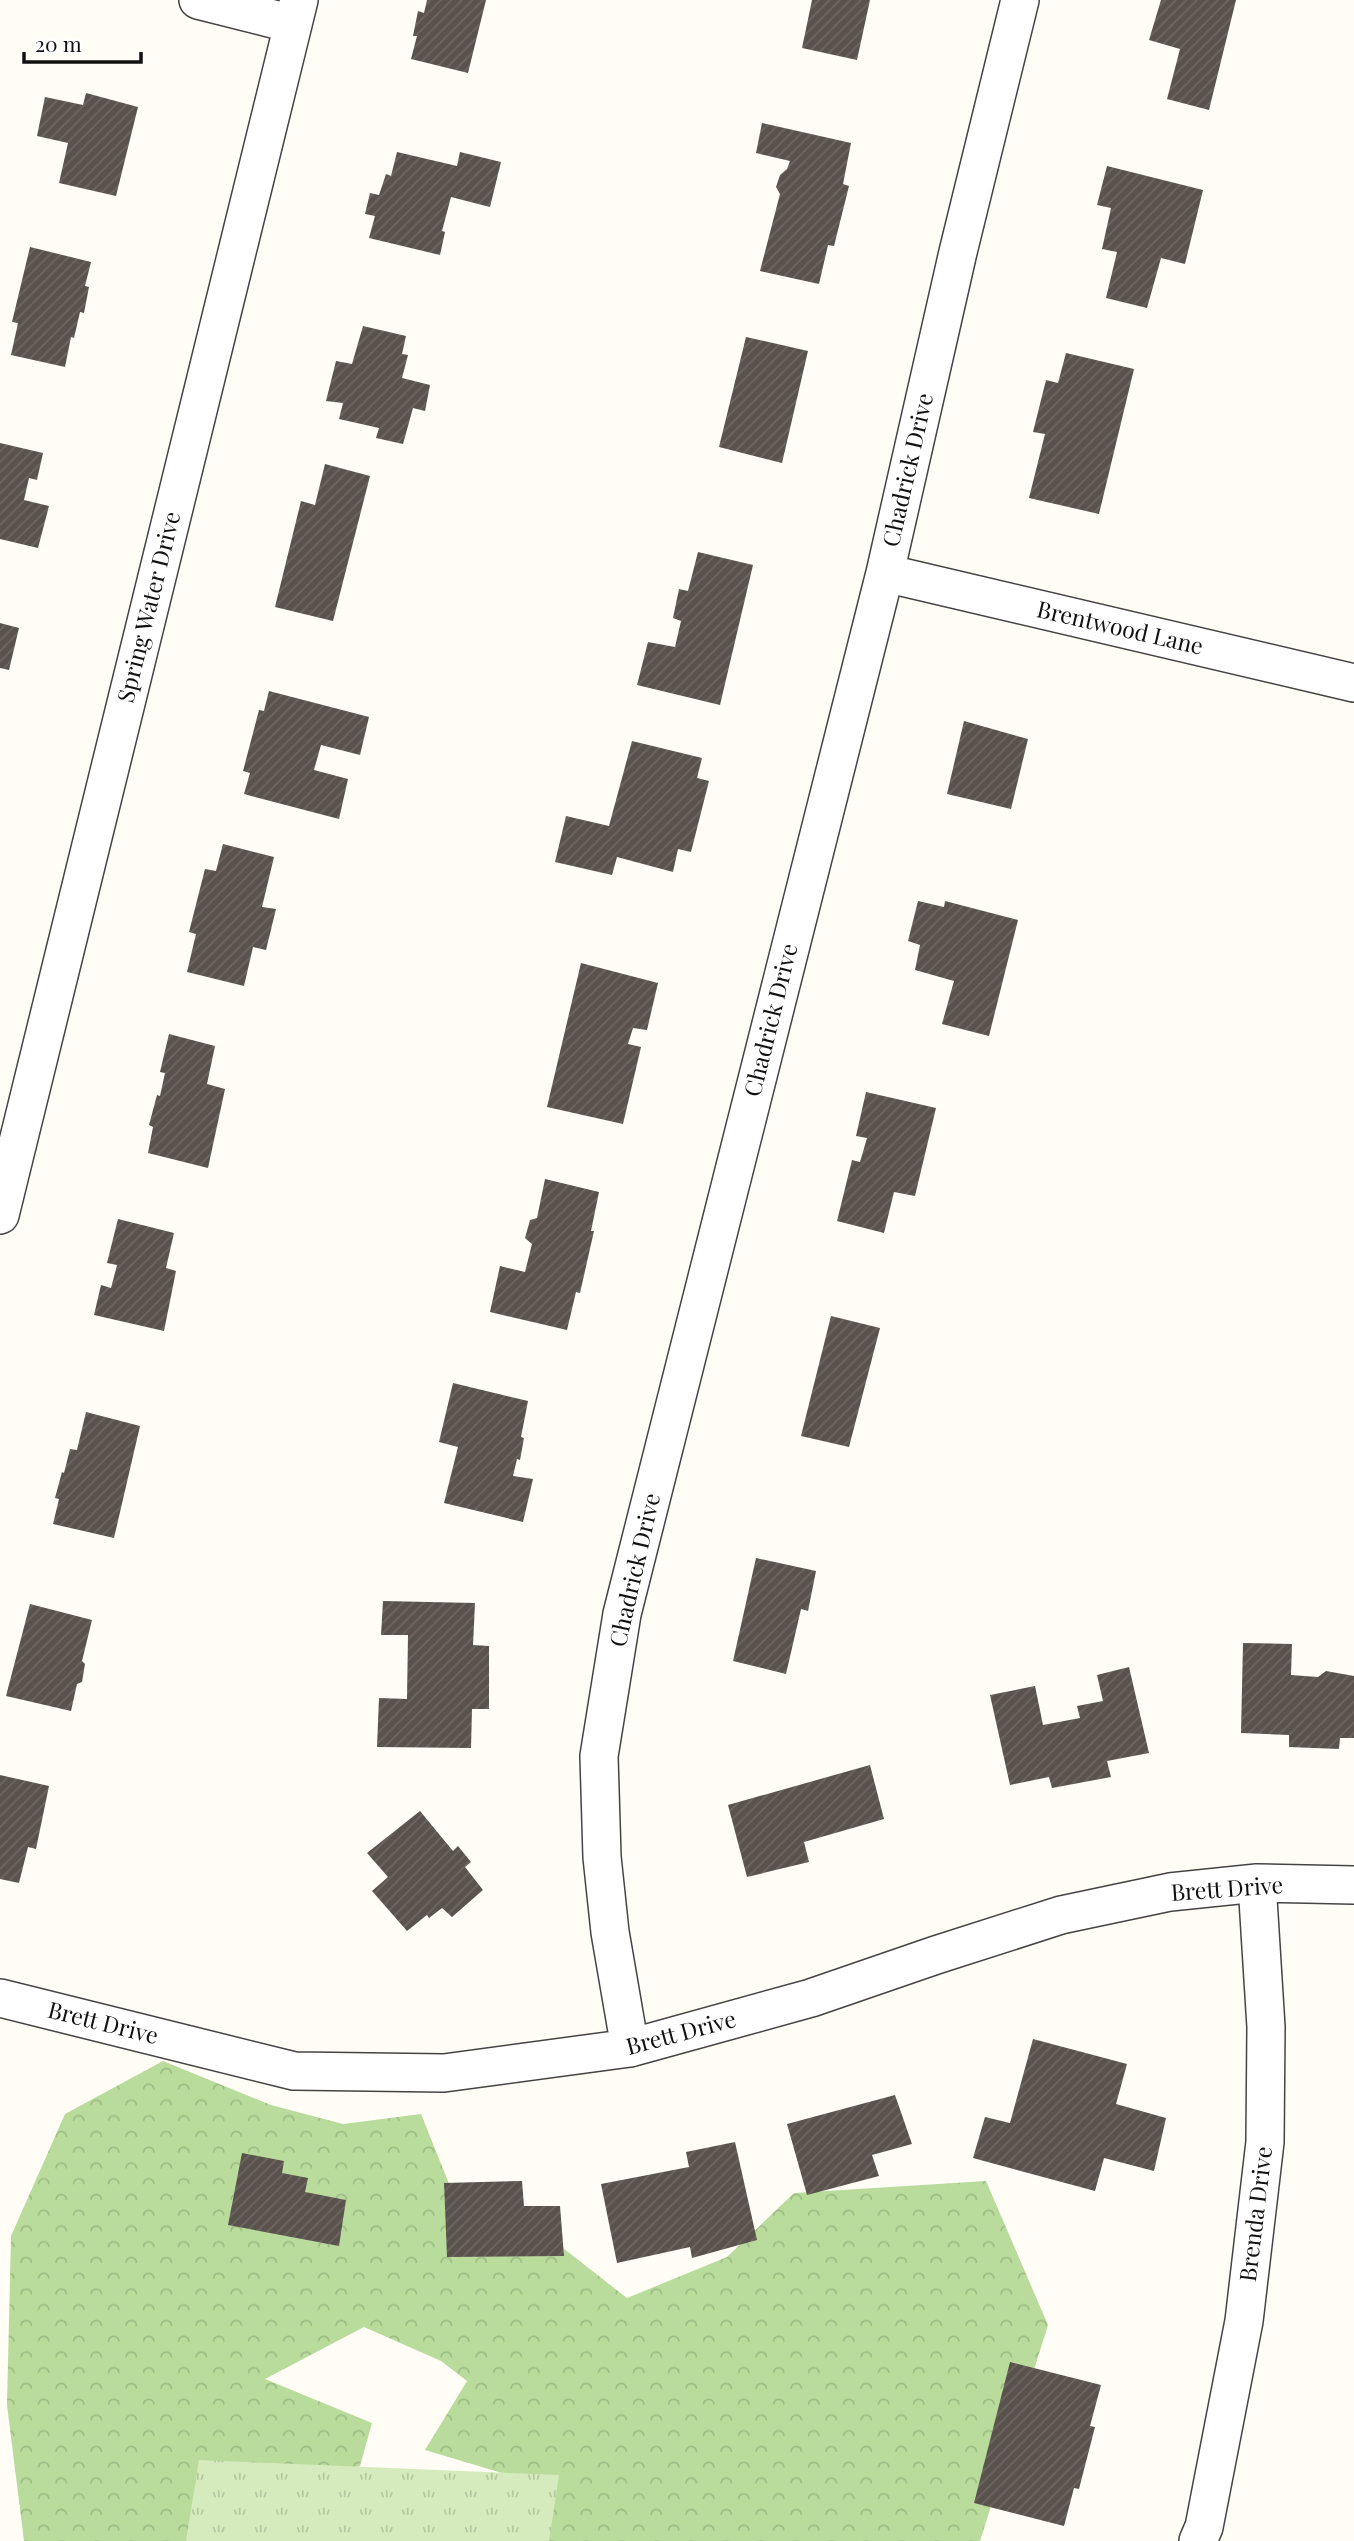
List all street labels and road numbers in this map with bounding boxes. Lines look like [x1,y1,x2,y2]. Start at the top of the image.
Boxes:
street label: Chadrick Drive [874,390,939,549]
street label: Spring Water Drive [109,508,186,705]
street label: Brentwood Lane [1034,592,1206,661]
street label: Chadrick Drive [736,940,804,1099]
street label: Chadrick Drive [601,1490,666,1649]
street label: Brett Drive [1170,1868,1284,1907]
street label: Brett Drive [45,1993,162,2050]
street label: Brett Drive [622,2002,739,2061]
street label: Brenda Drive [1231,2144,1278,2283]

